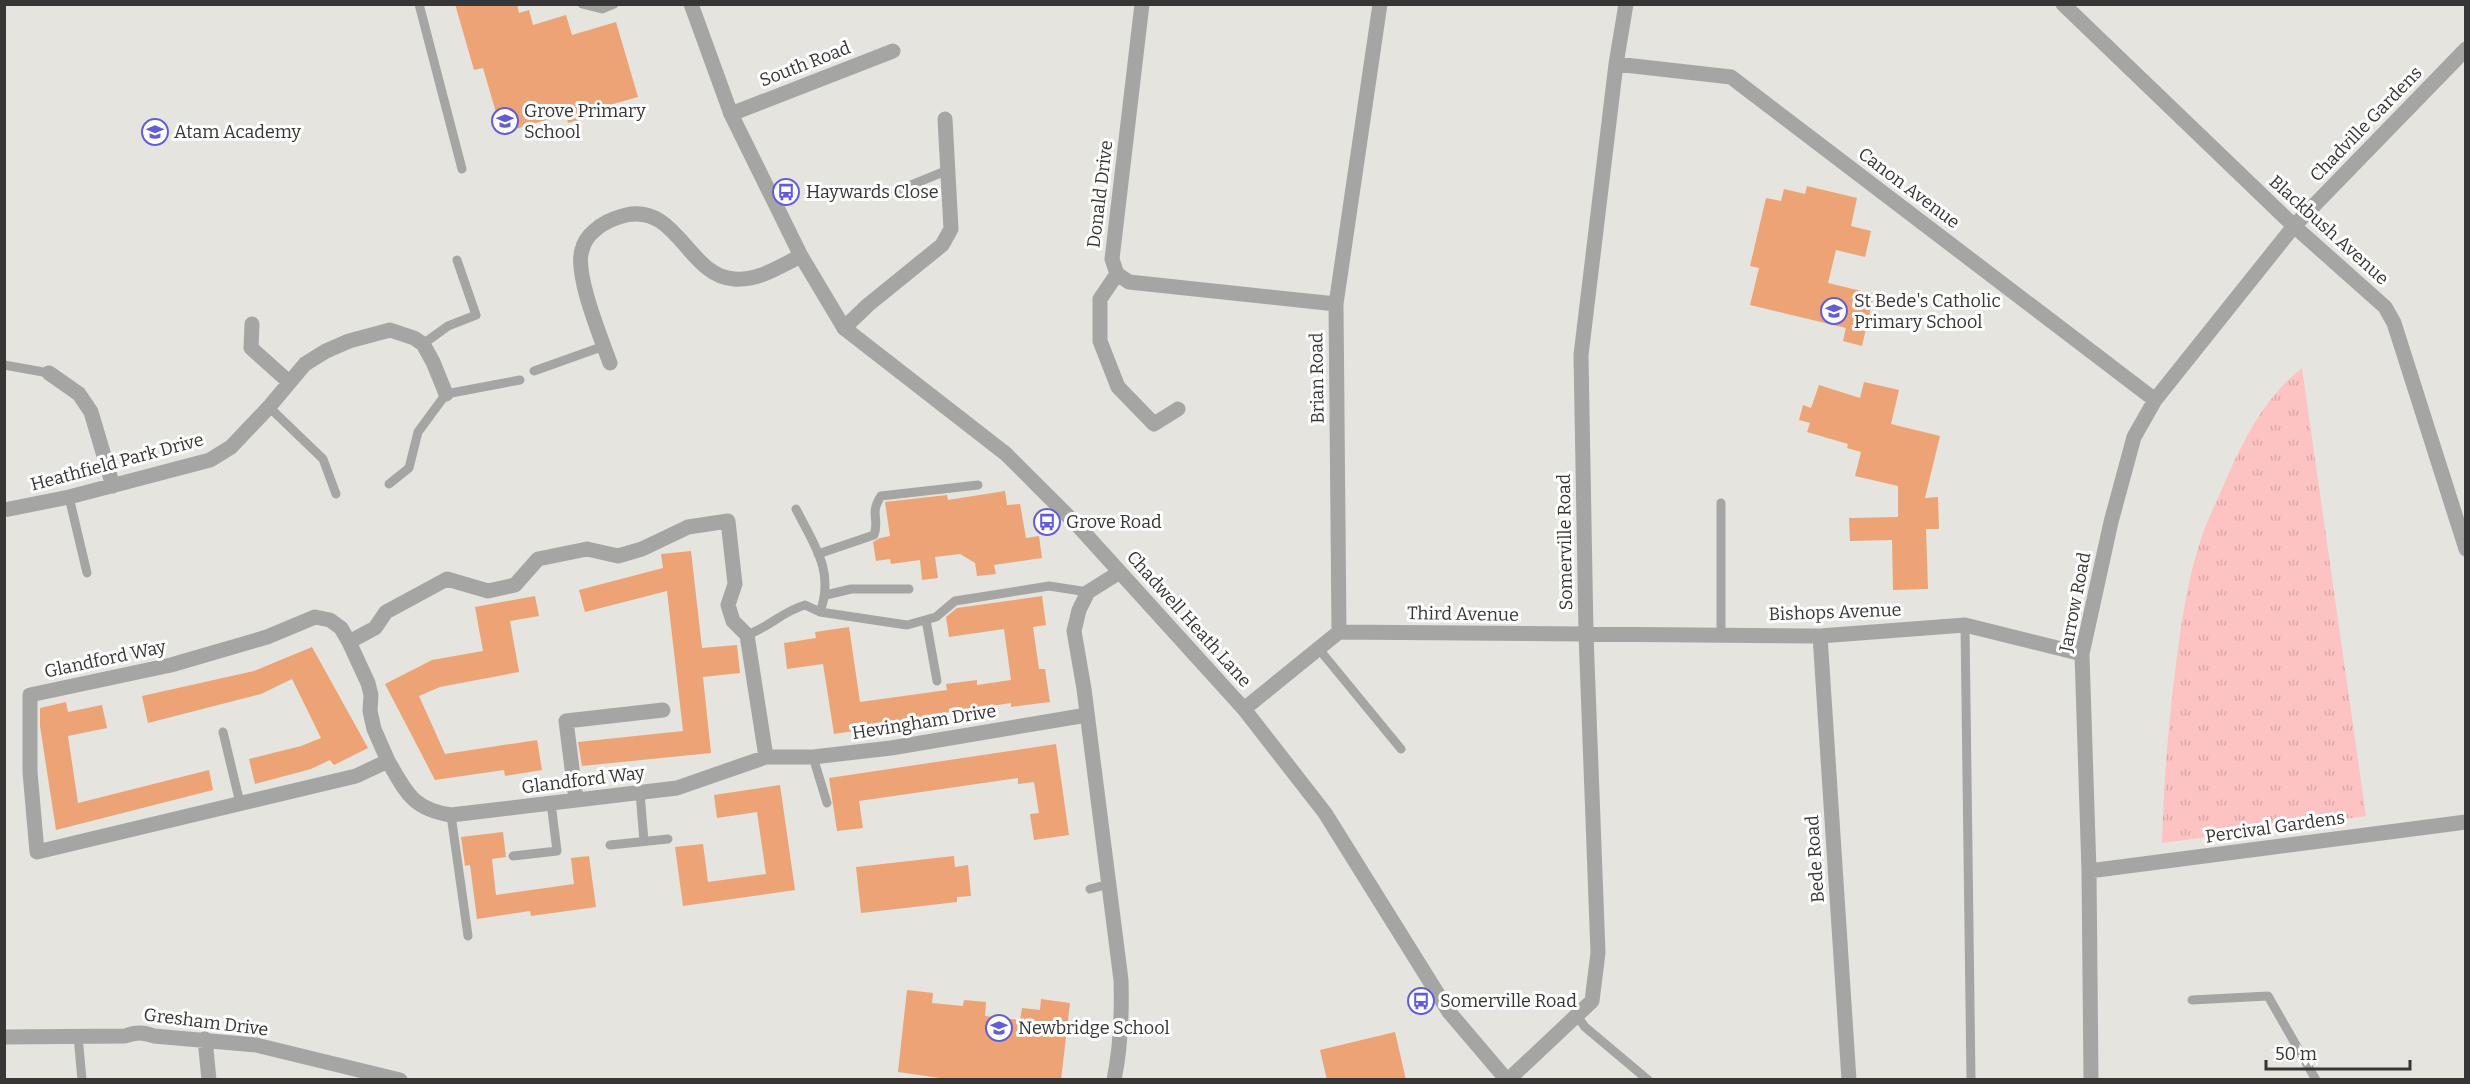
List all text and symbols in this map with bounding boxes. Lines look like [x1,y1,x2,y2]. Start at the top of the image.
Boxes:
street label: South Road [756,36,854,91]
street label: Chadville Gardens [2305,62,2427,186]
place label: Grove Primary School [524,100,646,143]
school or university icon: Grove Primary School [490,106,520,136]
school or university icon: Atam Academy [140,117,170,147]
place label: Atam Academy [174,121,301,143]
street label: Donald Drive [1082,139,1118,249]
street label: Canon Avenue [1854,143,1964,233]
street label: Blackbush Avenue [2265,171,2393,289]
bus stop icon: Haywards Close [771,177,801,207]
place label: Haywards Close [806,181,939,203]
place label: St Bede's Catholic Primary School [1854,290,2001,333]
school or university icon: St Bede's Catholic Primary School [1819,296,1849,326]
street label: Brian Road [1305,332,1329,424]
street label: Heathfield Park Drive [28,428,206,496]
street label: Somerville Road [1553,473,1577,611]
bus stop icon: Grove Road [1032,507,1062,537]
place label: Grove Road [1066,511,1162,533]
street label: Chadwell Heath Lane [1122,546,1256,692]
street label: Jarrow Road [2054,550,2095,655]
street label: Bishops Avenue [1768,599,1902,625]
street label: Third Avenue [1407,602,1519,626]
street label: Glandford Way [42,635,168,683]
street label: Hevingham Drive [850,700,998,744]
street label: Glandford Way [520,761,646,798]
street label: Percival Gardens [2204,806,2346,848]
street label: Bede Road [1801,814,1829,904]
bus stop icon: Somerville Road [1406,986,1436,1016]
place label: Somerville Road [1440,990,1577,1012]
street label: Gresham Drive [142,1003,270,1041]
school or university icon: Newbridge School [984,1013,1014,1043]
place label: Newbridge School [1018,1017,1170,1039]
scale bar [2266,1033,2410,1071]
text: 50 m [2275,1043,2317,1065]

